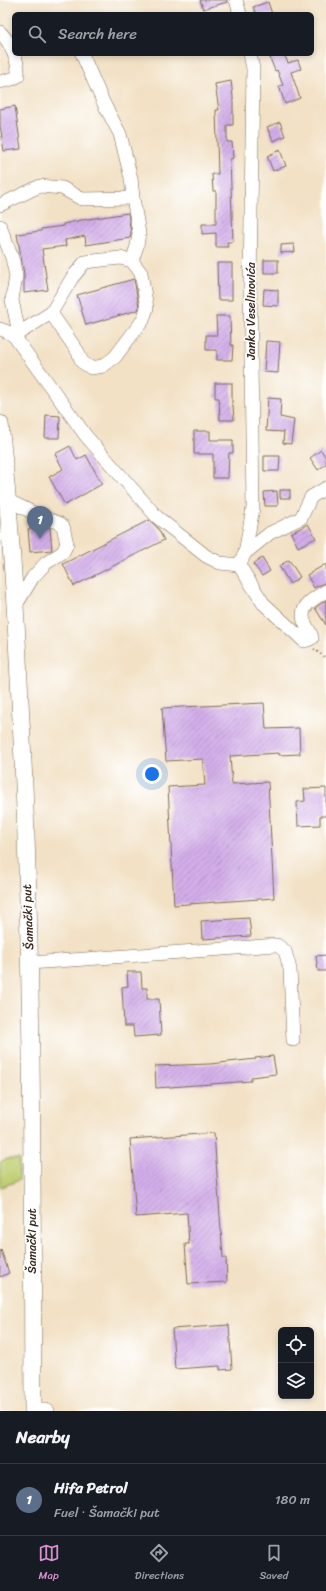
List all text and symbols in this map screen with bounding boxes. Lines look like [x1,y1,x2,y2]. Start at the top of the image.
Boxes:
search box [12,12,314,56]
text: Search here [58,21,137,47]
icon: search [26,23,48,45]
street label: Janka Veselinovića [240,261,262,361]
pin: 1 [27,506,53,539]
your location [142,764,162,784]
street label: Šamački put [16,884,40,950]
street label: Šamački put [21,1208,43,1274]
map controls [278,1327,314,1399]
button: locate [278,1327,314,1363]
button: layers [278,1363,314,1399]
text: Nearby [16,1422,70,1452]
text: Hifa Petrol [54,1475,127,1501]
text: 1 [26,1488,32,1511]
text: 180 m [275,1488,310,1511]
text: Fuel · Šamački put [54,1501,160,1524]
tab: Map [38,1542,60,1585]
tab: Directions [135,1542,184,1585]
tab: Saved [259,1542,288,1585]

